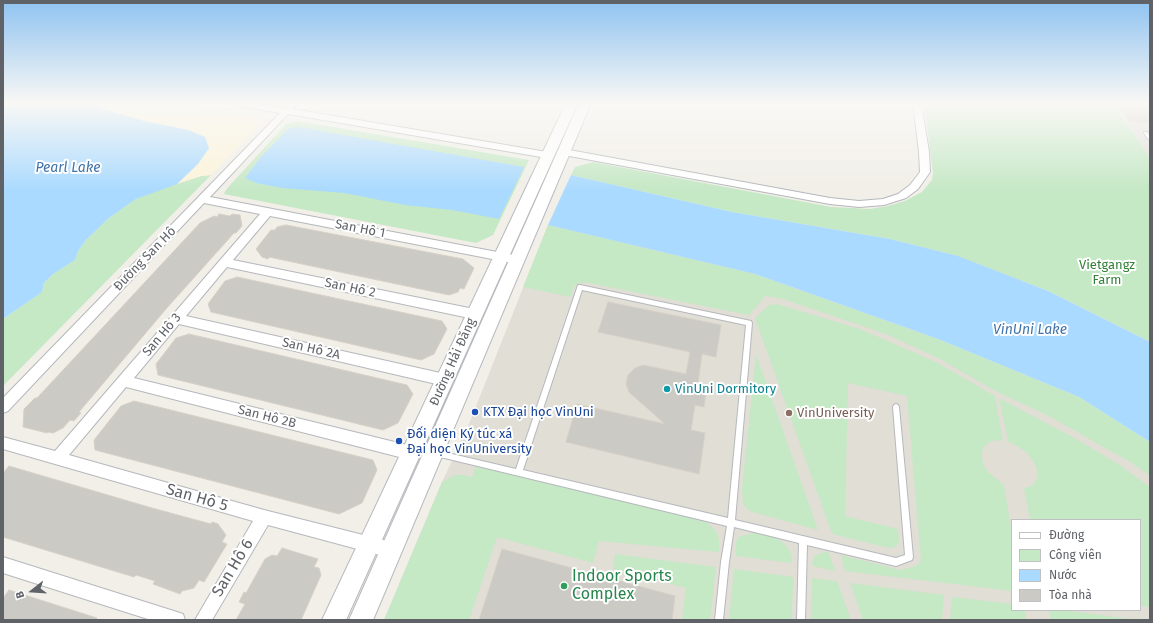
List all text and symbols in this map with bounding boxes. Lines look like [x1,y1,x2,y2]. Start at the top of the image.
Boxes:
water label: Pearl Lake [35,160,101,176]
street label: San Hô 1 [334,217,386,241]
street label: Đường San Hô [110,224,180,294]
park label: Vietgangz Farm [1079,257,1135,288]
street label: San Hô 2 [323,275,377,301]
street label: San Hô 3 [139,310,185,360]
street label: Đường Hải Đăng [427,316,479,408]
water label: VinUni Lake [993,322,1067,338]
street label: San Hô 2A [281,335,341,363]
place label: VinUni Dormitory [675,381,776,397]
marker: VinUni Dormitory [662,384,672,394]
street label: San Hô 2B [236,402,298,432]
place label: KTX Đại học VinUni [483,404,594,420]
place label: VinUniversity [797,405,874,421]
marker: KTX Đại học VinUni [470,407,480,417]
marker: VinUniversity [784,408,794,418]
place label: Đối diện Ký túc xá Đại học VinUniversity [407,426,532,457]
marker: Đối diện Ký túc xá Đại học VinUniversity [394,436,404,446]
street label: San Hô 5 [164,480,230,516]
legend [1011,519,1141,611]
text: Đường [1049,528,1084,542]
street label: San Hô 6 [208,536,258,600]
text: Công viên [1049,548,1102,562]
place label: Indoor Sports Complex [572,567,672,605]
text: Nước [1049,568,1077,582]
north arrow [12,571,52,611]
marker: Indoor Sports Complex [559,581,569,591]
text: Tòa nhà [1049,588,1092,602]
text: B [13,590,27,600]

